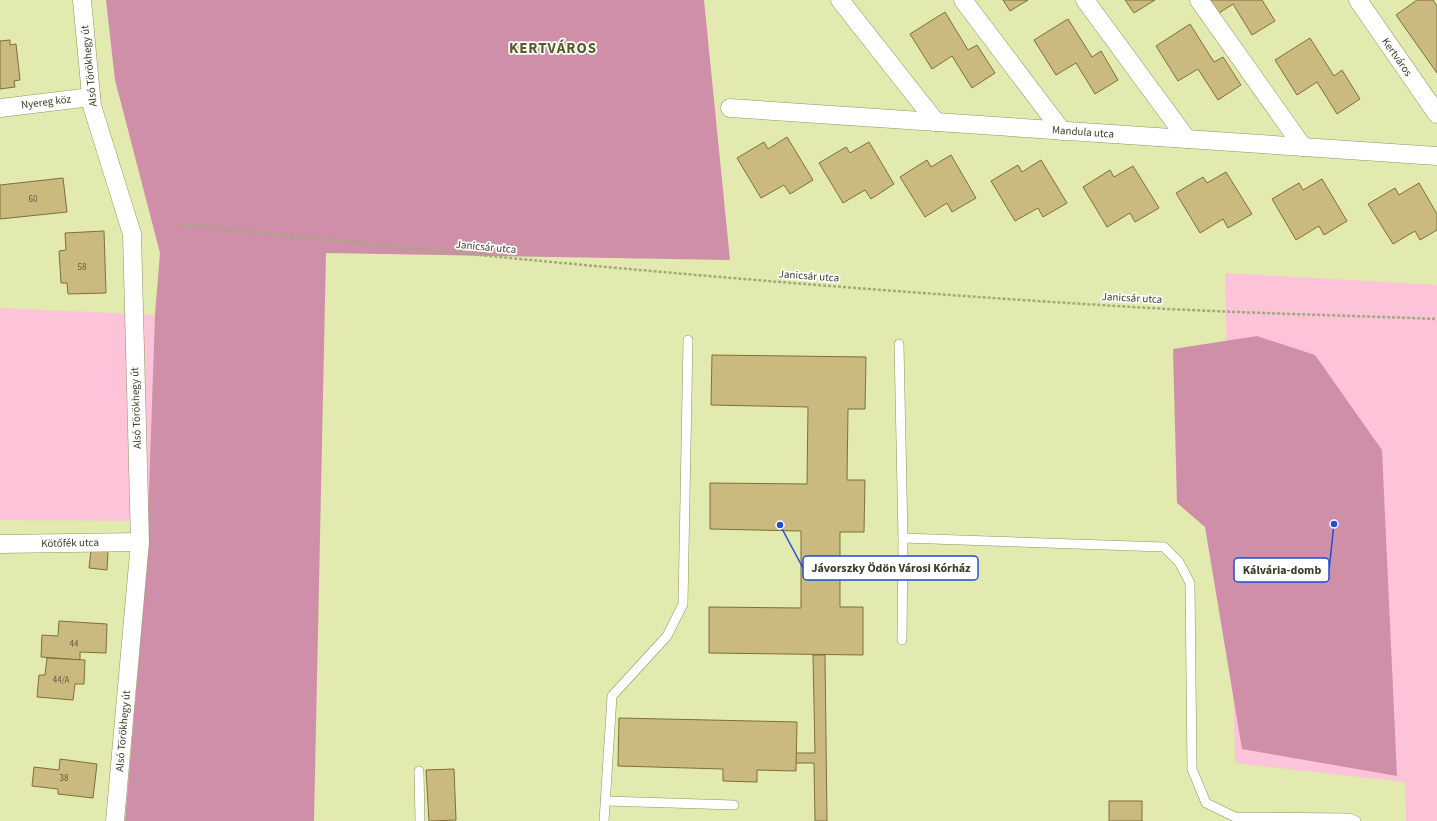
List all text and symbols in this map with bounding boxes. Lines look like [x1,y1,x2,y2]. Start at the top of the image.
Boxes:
street label: Alsó Törökhegy út [77,24,101,107]
street label: Kertváros [1378,35,1416,80]
district label: KERTVÁROS [509,38,597,59]
street label: Nyereg köz [20,91,72,113]
street label: Mandula utca [1051,122,1115,142]
house number: 60 [29,193,38,206]
street label: Janicsár utca [455,237,517,257]
house number: 58 [78,261,87,274]
street label: Janicsár utca [778,266,840,286]
street label: Janicsár utca [1101,289,1163,307]
street label: Alsó Törökhegy út [127,367,145,449]
street label: Kötőfék utca [41,535,99,551]
callout: Jávorszky Ödön Városi Kórház [803,556,978,580]
callout: Kálvária-domb [1234,558,1329,582]
text: Jávorszky Ödön Városi Kórház [811,560,971,577]
text: Kálvária-domb [1243,562,1321,579]
house number: 44 [70,638,79,651]
house number: 44/A [53,674,69,687]
street label: Alsó Törökhegy út [112,689,134,772]
house number: 38 [60,772,69,785]

